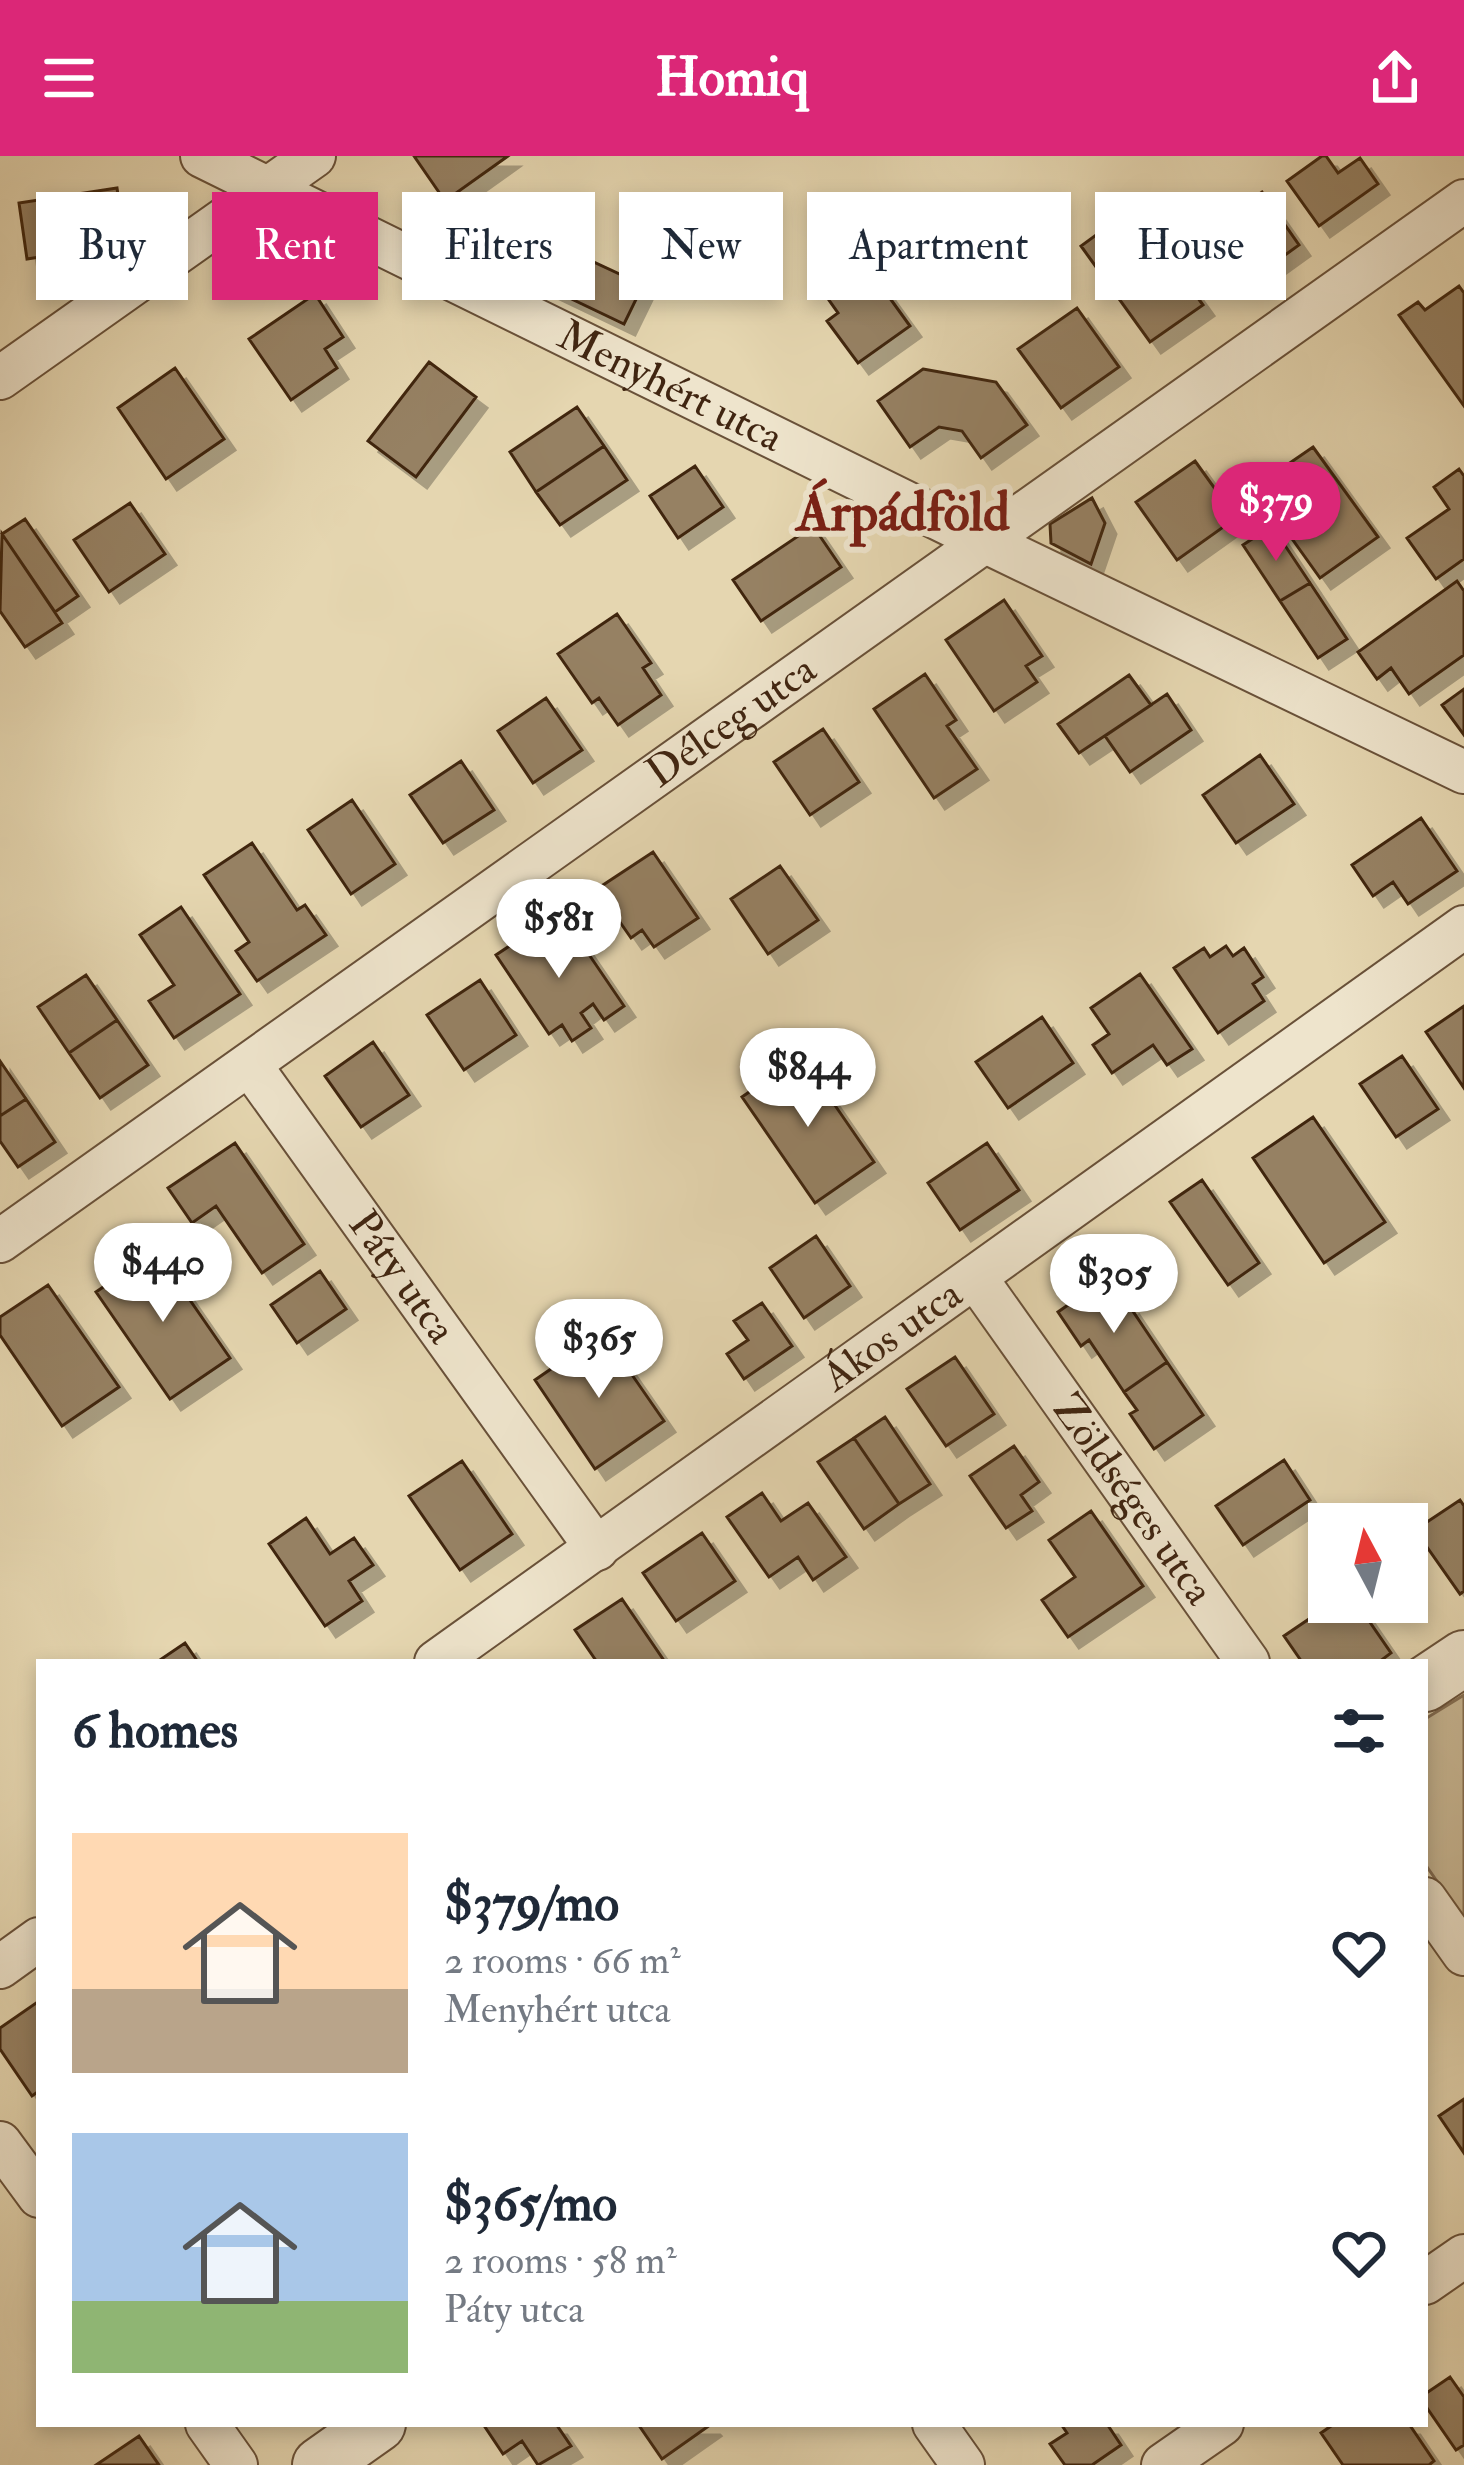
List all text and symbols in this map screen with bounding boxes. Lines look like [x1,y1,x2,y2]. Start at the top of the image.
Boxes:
text: Homiq [655,44,809,112]
icon: menu [36,45,102,111]
icon: share [1362,45,1428,111]
chip: Buy [36,192,188,300]
chip: Rent [212,192,378,300]
chip: Filters [402,192,595,300]
chip: New [619,192,783,300]
chip: Apartment [807,192,1071,300]
chip: House [1095,192,1286,300]
street label: Menyhért utca [549,309,792,464]
pin: $379 [1205,462,1347,564]
text: $379 [1239,476,1313,525]
district label: Árpádföld [794,478,1010,548]
street label: Délceg utca [636,643,827,799]
pin: $581 [488,879,630,981]
text: $581 [523,893,595,942]
pin: $844 [737,1028,879,1130]
text: $844 [767,1042,849,1091]
street label: Páty utca [337,1201,468,1354]
pin: $440 [92,1223,234,1325]
pin: $305 [1043,1234,1185,1336]
text: $440 [121,1237,205,1286]
text: $305 [1077,1248,1151,1297]
street label: Ákos utca [811,1268,973,1404]
pin: $365 [528,1299,670,1401]
text: $365 [562,1313,636,1362]
street label: Zöldséges utca [1041,1384,1226,1615]
north arrow [1308,1503,1428,1623]
map controls [1308,1503,1428,1623]
icon: filters [1326,1698,1392,1764]
text: 6 homes [72,1699,238,1763]
text: $379/mo [444,1872,619,1936]
icon: home [168,1881,312,2025]
icon: heart [1326,1920,1392,1986]
text: 2 rooms · 66 m² [444,1936,680,1985]
text: Menyhért utca [444,1985,671,2034]
text: $365/mo [444,2172,617,2236]
icon: home [168,2181,312,2325]
icon: heart [1326,2220,1392,2286]
text: 2 rooms · 58 m² [444,2236,677,2285]
text: Páty utca [444,2285,584,2334]

